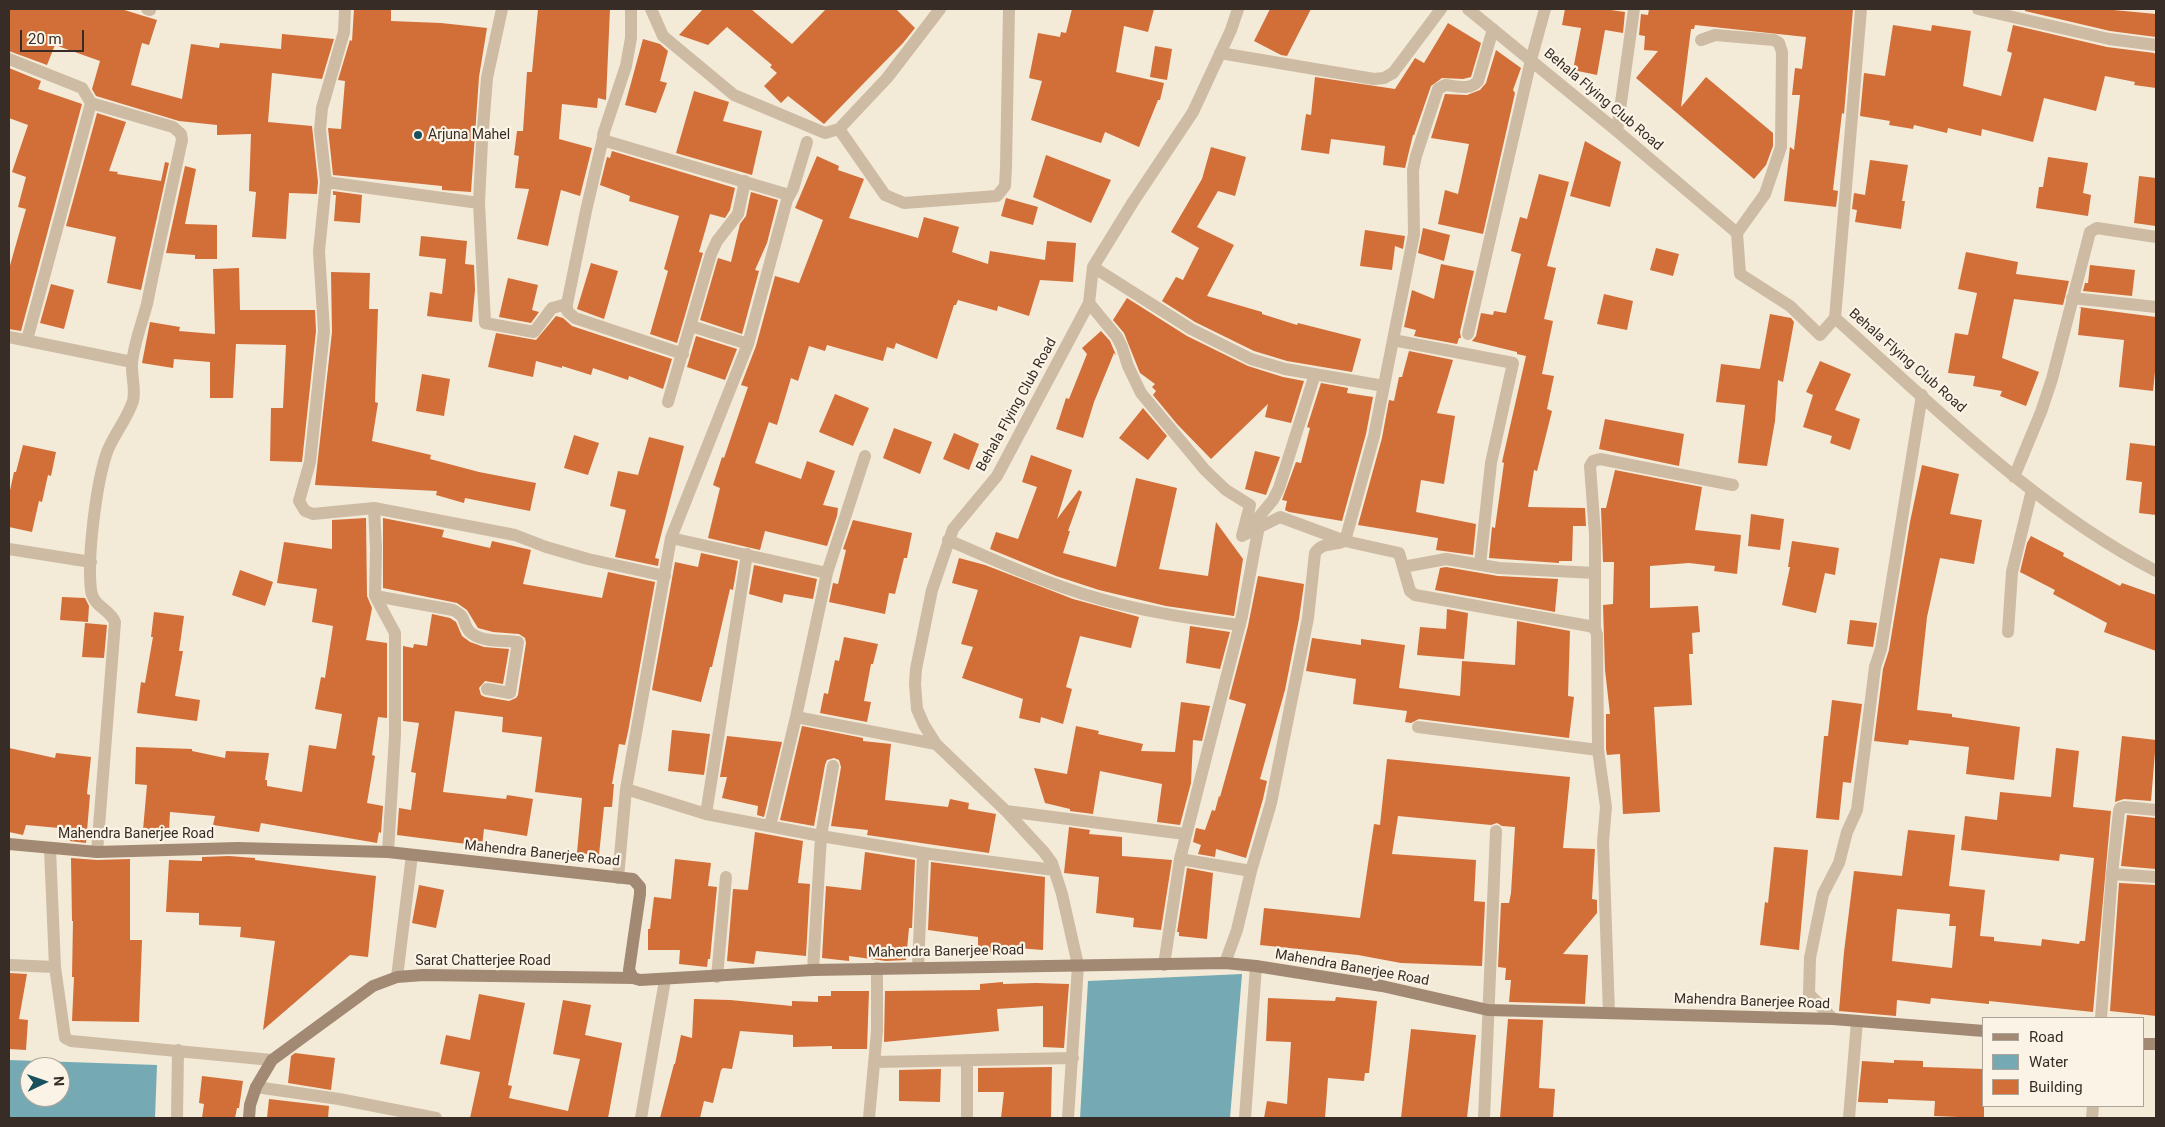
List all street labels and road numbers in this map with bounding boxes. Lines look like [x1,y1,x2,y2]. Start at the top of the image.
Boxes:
street label: Behala Flying Club Road [1540,45,1666,155]
street label: Behala Flying Club Road [1845,305,1969,417]
street label: Behala Flying Club Road [973,335,1061,475]
street label: Mahendra Banerjee Road [58,826,214,842]
street label: Mahendra Banerjee Road [463,837,621,871]
street label: Mahendra Banerjee Road [868,942,1024,962]
street label: Mahendra Banerjee Road [1274,946,1430,990]
street label: Sarat Chatterjee Road [415,953,551,969]
street label: Mahendra Banerjee Road [1674,991,1830,1013]

